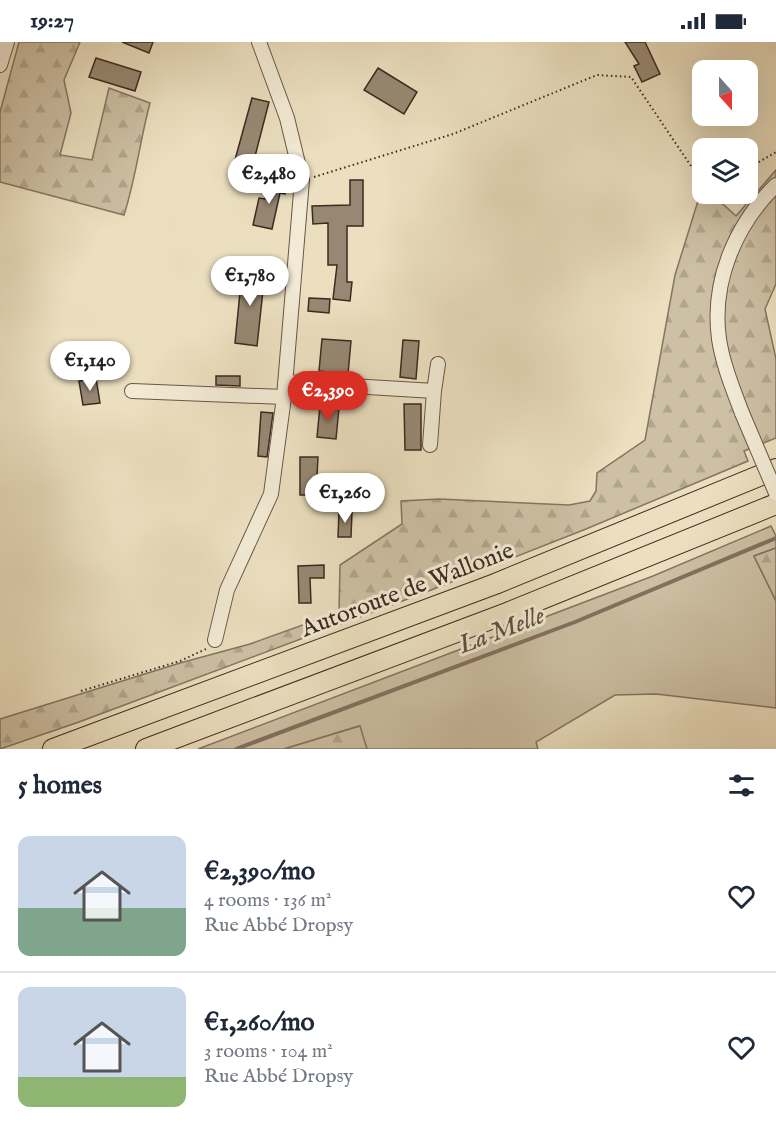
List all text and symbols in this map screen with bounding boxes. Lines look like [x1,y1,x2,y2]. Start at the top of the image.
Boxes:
text: 19:27 [30,7,74,35]
north arrow [692,60,758,126]
map controls [692,60,758,204]
button: layers [692,138,758,204]
pin: €2,480 [220,154,318,205]
text: €2,480 [242,161,296,186]
pin: €1,780 [201,256,299,307]
text: €1,780 [225,263,275,288]
pin: €1,140 [41,341,139,392]
text: €1,140 [64,348,116,373]
pin: €2,390 [279,371,377,422]
text: €2,390 [302,378,354,403]
pin: €1,260 [296,473,394,524]
text: €1,260 [319,480,371,505]
street label: Autoroute de Wallonie [296,536,518,646]
water label: La Melle [453,599,550,662]
text: 5 homes [18,769,102,802]
icon: filters [725,769,758,802]
text: €2,390/mo [204,855,315,888]
icon: home [66,860,138,932]
icon: heart [725,880,758,913]
text: 4 rooms · 136 m² [204,888,331,913]
text: Rue Abbé Dropsy [204,913,353,938]
text: €1,260/mo [204,1006,315,1039]
icon: home [66,1011,138,1083]
icon: heart [725,1031,758,1064]
text: 3 rooms · 104 m² [204,1039,333,1064]
text: Rue Abbé Dropsy [204,1064,353,1089]

